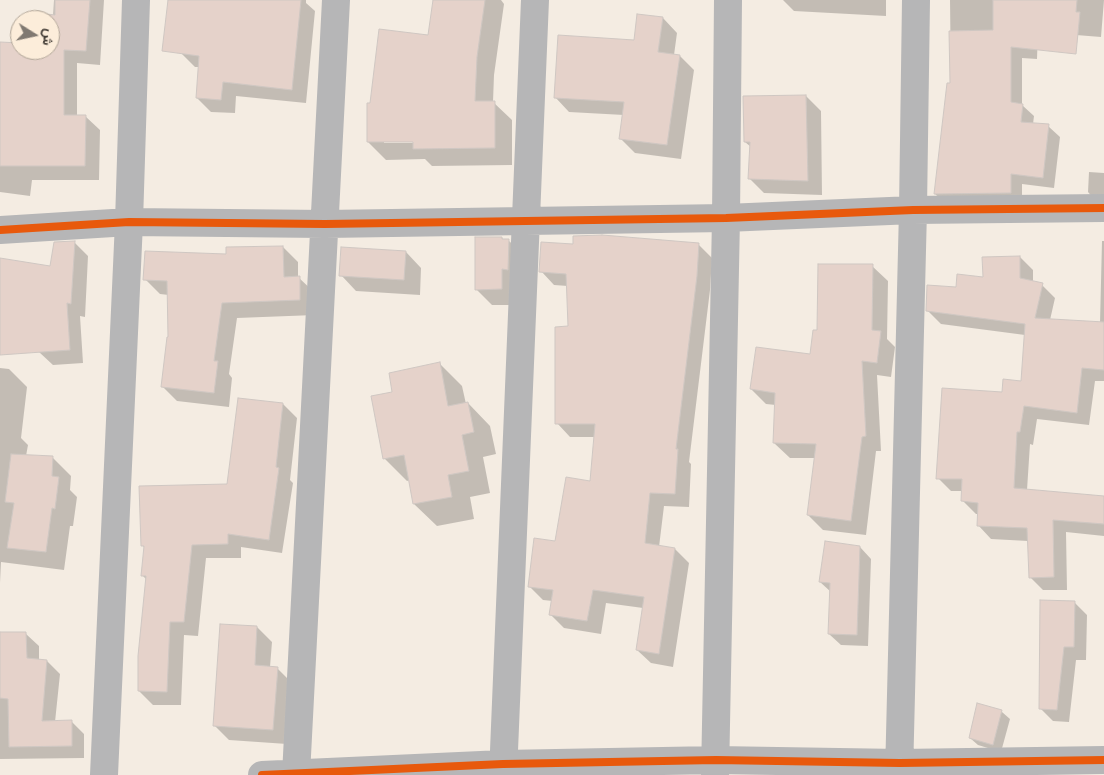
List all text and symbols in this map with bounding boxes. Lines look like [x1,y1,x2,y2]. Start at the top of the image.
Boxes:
north arrow [10,10,60,60]
text: ش [38,28,59,47]

